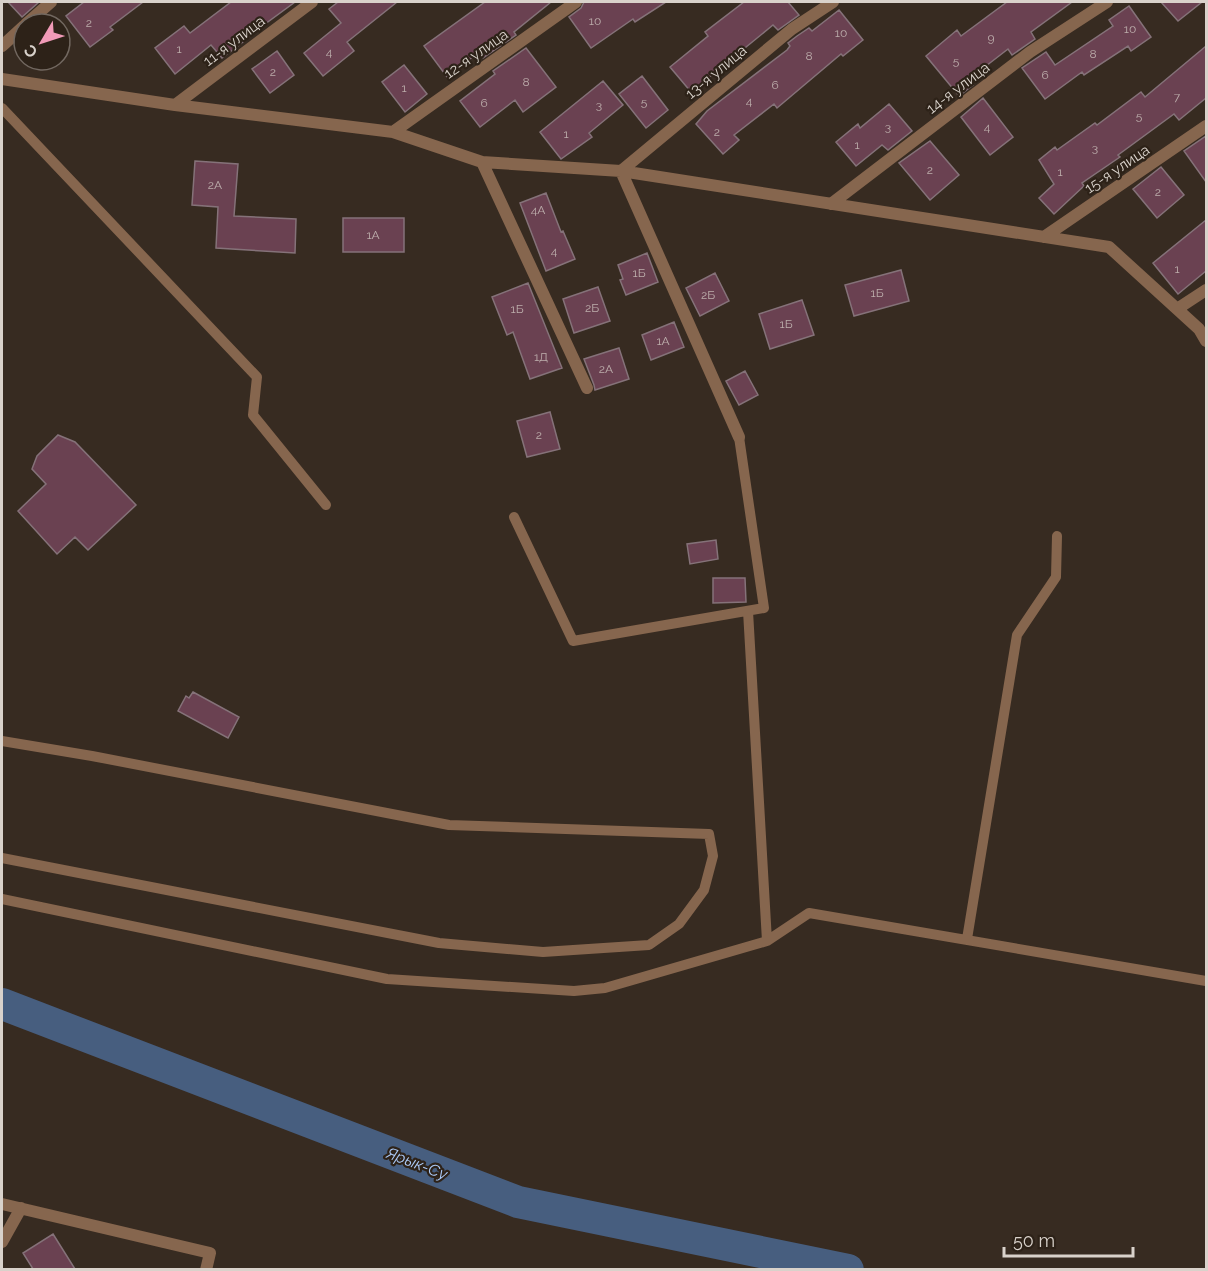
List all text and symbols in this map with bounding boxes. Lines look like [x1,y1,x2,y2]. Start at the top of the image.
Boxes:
north arrow [12,12,72,72]
street label: 11-я улица [200,12,268,70]
house number: 10 [589,14,601,28]
house number: 2 [86,16,92,30]
house number: 10 [1124,22,1136,36]
street label: 12-я улица [440,25,512,83]
house number: 10 [835,26,847,40]
house number: 9 [987,31,995,45]
text: С [20,41,42,61]
street label: 13-я улица [682,41,750,103]
house number: 1 [176,42,182,56]
house number: 4 [326,45,333,59]
house number: 8 [1089,47,1097,61]
house number: 8 [805,49,813,63]
house number: 5 [953,54,960,68]
street label: 14-я улица [923,58,993,118]
house number: 2 [270,65,276,79]
house number: 6 [1041,68,1049,82]
house number: 8 [522,75,530,89]
house number: 6 [771,78,779,92]
house number: 1 [401,81,407,95]
house number: 7 [1174,90,1181,104]
house number: 4 [746,94,753,108]
house number: 5 [641,95,648,109]
house number: 6 [480,96,488,110]
house number: 3 [596,98,602,112]
house number: 5 [1136,109,1143,123]
house number: 3 [885,120,891,134]
house number: 4 [984,120,991,134]
house number: 2 [714,125,720,139]
house number: 1 [563,127,569,141]
house number: 1 [854,138,860,152]
street label: 15-я улица [1081,141,1153,197]
house number: 3 [1092,141,1098,155]
house number: 2 [927,163,933,177]
house number: 1 [1057,165,1063,179]
house number: 2А [208,178,222,192]
house number: 2 [1155,185,1161,199]
house number: 4А [531,203,545,217]
house number: 1А [366,228,380,242]
house number: 4 [551,244,558,258]
house number: 1 [1174,262,1180,276]
house number: 1Б [633,266,646,280]
house number: 1Б [871,286,884,300]
house number: 2Б [701,288,715,302]
house number: 2Б [585,301,599,315]
house number: 1Б [511,302,524,316]
house number: 1Б [780,317,793,331]
house number: 1А [656,334,670,348]
house number: 1Д [534,350,548,364]
house number: 2А [599,362,613,376]
house number: 2 [536,428,542,442]
water label: Ярык-Су [384,1143,451,1184]
scale bar [1004,1220,1133,1258]
text: 50 m [1013,1230,1055,1251]

